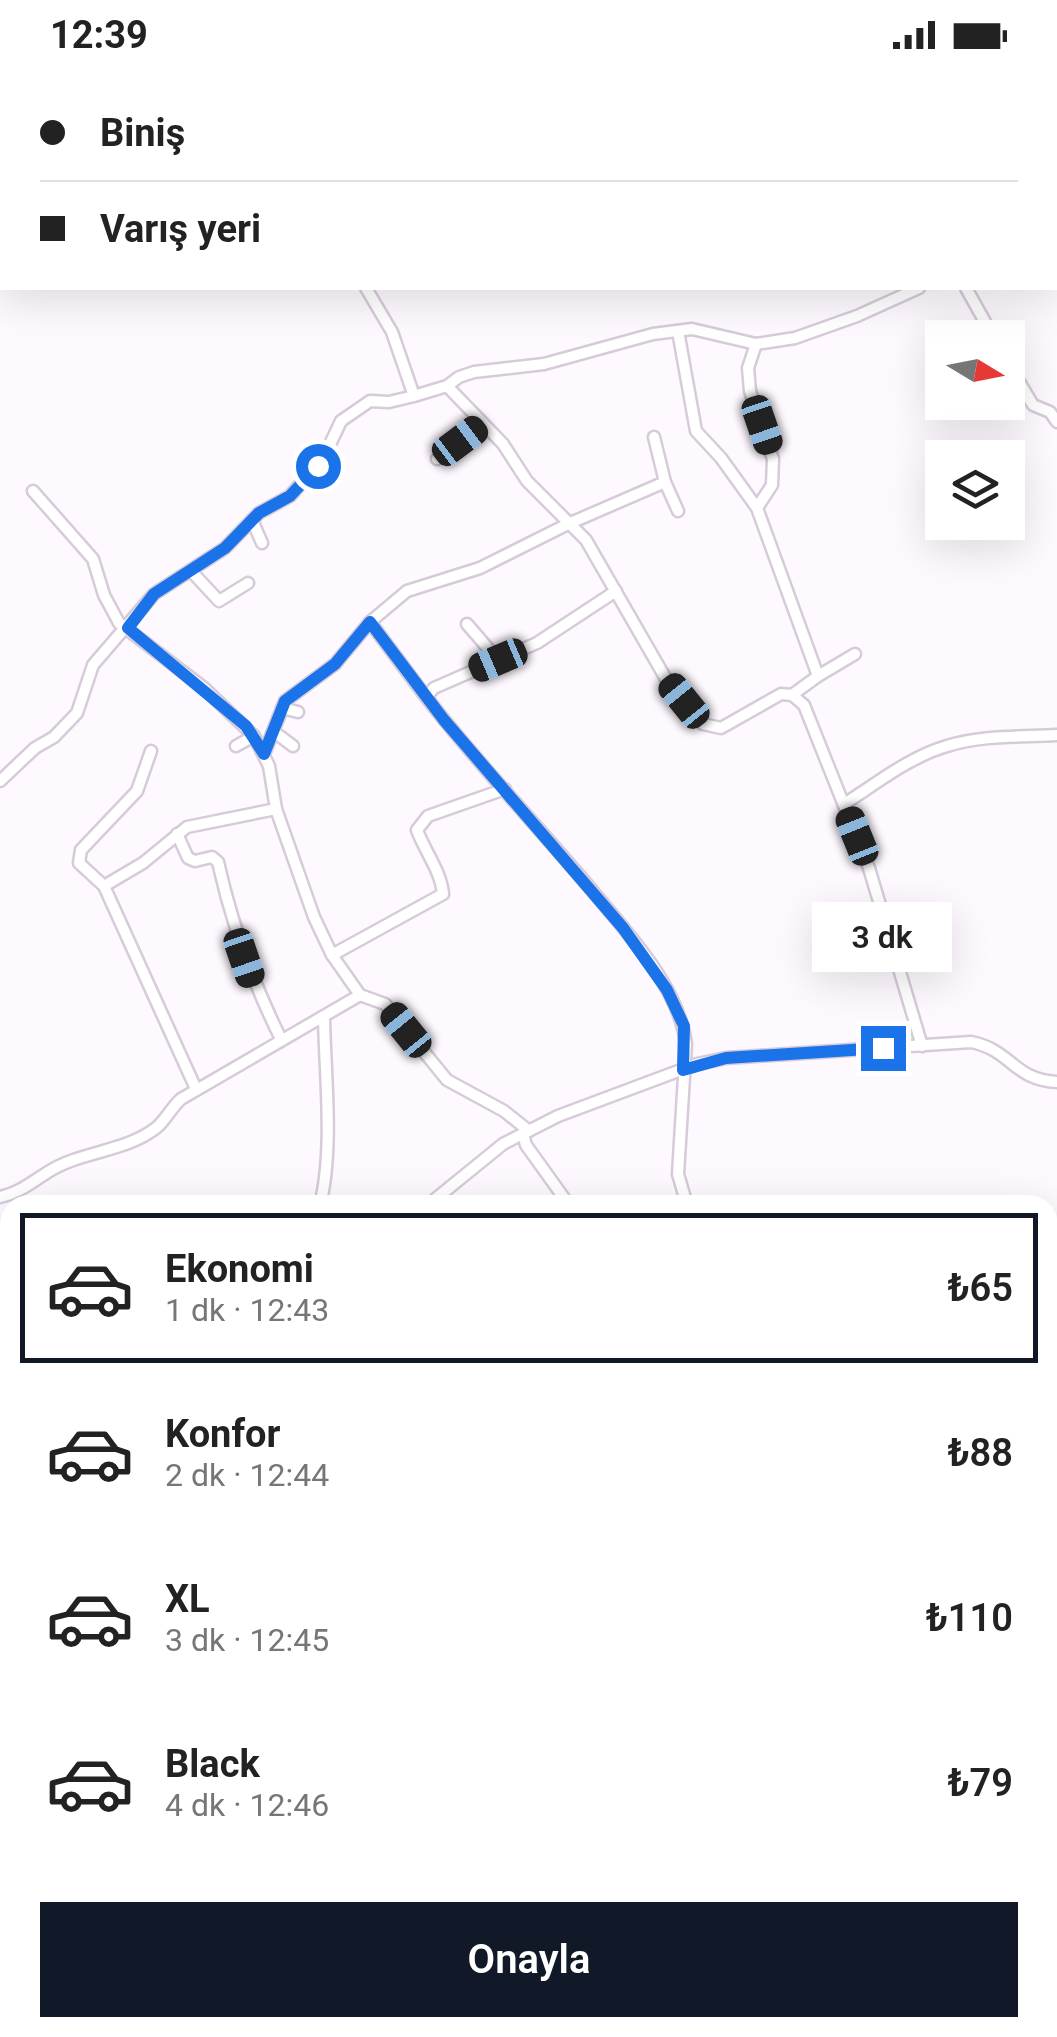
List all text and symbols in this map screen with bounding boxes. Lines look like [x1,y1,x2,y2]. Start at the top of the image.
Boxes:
text: 12:39 [50,13,148,57]
text: Biniş [100,111,185,155]
text: Varış yeri [100,207,261,251]
north arrow [925,320,1025,420]
map controls [925,320,1025,540]
car [738,392,786,458]
car [427,411,493,471]
button: layers [925,440,1025,540]
route start [296,444,341,489]
car [465,634,531,686]
car [653,668,715,734]
car [832,803,882,869]
callout: 3 dk [813,903,953,973]
text: 3 dk [851,918,913,956]
car [220,925,268,991]
car [375,997,437,1063]
route end [861,1026,906,1071]
icon: car [45,1243,135,1333]
text: Ekonomi [165,1247,314,1291]
text: ₺65 [947,1266,1013,1310]
text: 1 dk · 12:43 [165,1291,329,1329]
icon: car [45,1408,135,1498]
text: Konfor [165,1412,280,1456]
text: ₺88 [947,1431,1013,1475]
text: 2 dk · 12:44 [165,1456,329,1494]
icon: car [45,1573,135,1663]
text: XL [165,1577,210,1621]
text: ₺110 [926,1596,1013,1640]
text: 3 dk · 12:45 [165,1621,329,1659]
icon: car [45,1738,135,1828]
text: Black [165,1742,260,1786]
text: ₺79 [947,1761,1013,1805]
text: 4 dk · 12:46 [165,1786,329,1824]
button: Onayla [40,1902,1018,2017]

